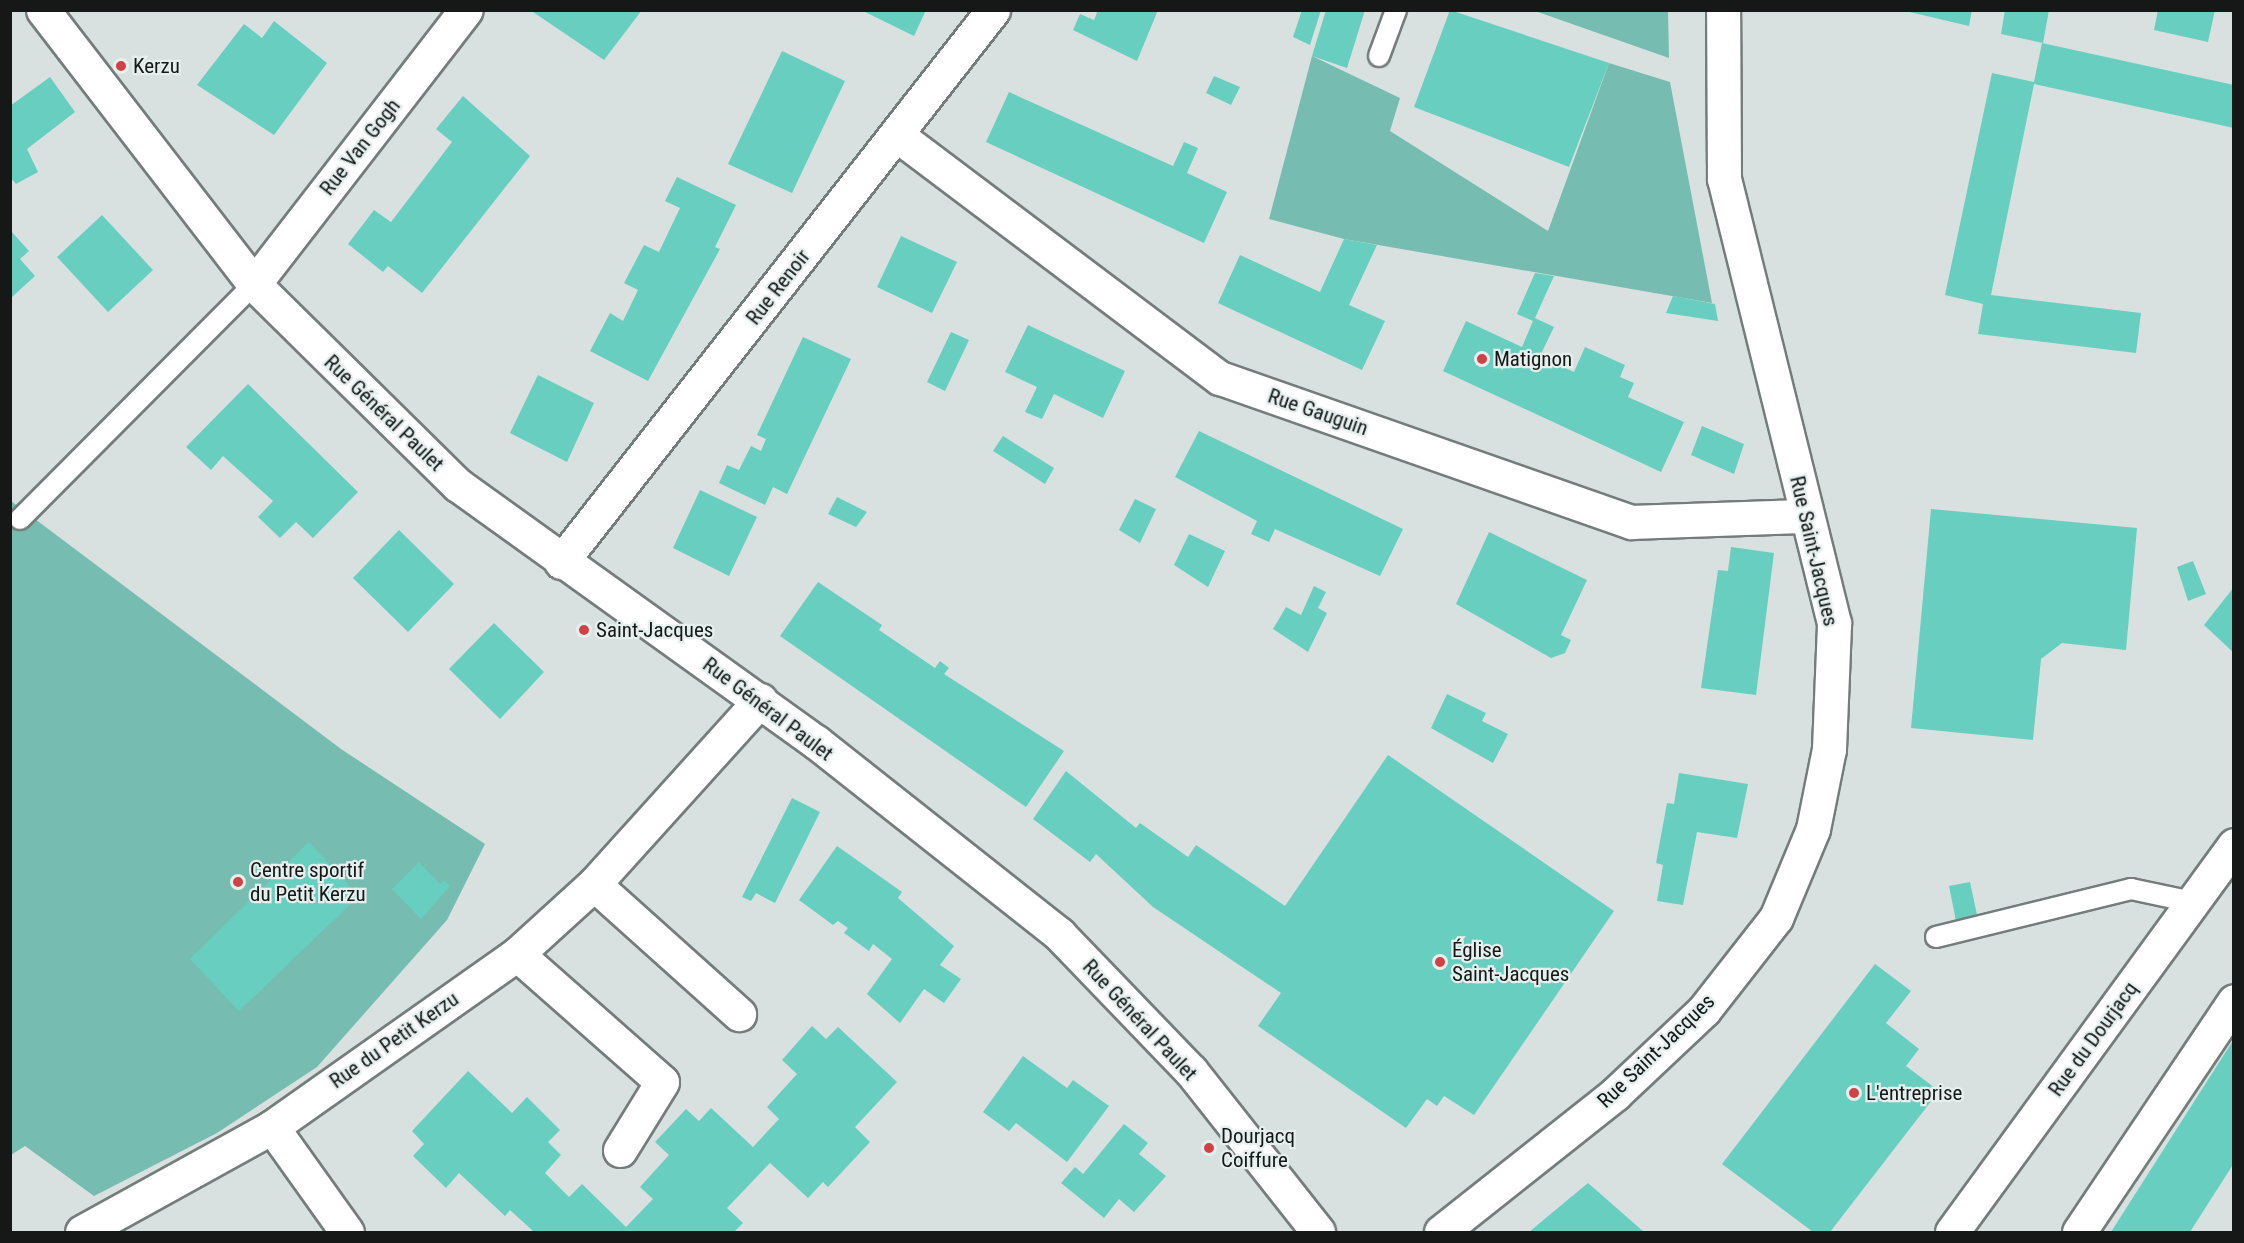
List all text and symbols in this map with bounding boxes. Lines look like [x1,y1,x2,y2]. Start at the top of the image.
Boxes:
place label: Kerzu [133,53,180,79]
marker: Kerzu [114,59,128,73]
street label: Rue Van Gogh [314,94,406,200]
street label: Rue Renoir [741,244,815,330]
place label: Matignon [1494,346,1572,372]
street label: Rue Général Paulet [319,350,449,476]
marker: Matignon [1475,352,1489,366]
street label: Rue Gauguin [1265,383,1371,441]
street label: Rue Saint-Jacques [1784,473,1844,629]
place label: Saint-Jacques [596,617,713,643]
marker: Saint-Jacques [577,623,591,637]
street label: Rue Général Paulet [698,652,838,766]
place label: Centre sportif du Petit Kerzu [250,857,366,907]
marker: Centre sportif du Petit Kerzu [231,875,245,889]
place label: Église Saint-Jacques [1452,937,1569,987]
street label: Rue Général Paulet [1077,954,1203,1086]
marker: Église Saint-Jacques [1433,955,1447,969]
street label: Rue du Dourjacq [2043,977,2143,1101]
street label: Rue du Petit Kerzu [325,986,463,1094]
street label: Rue Saint-Jacques [1592,989,1720,1113]
place label: L'entreprise [1866,1080,1962,1106]
marker: L'entreprise [1847,1086,1861,1100]
place label: Dourjacq Coiffure [1221,1123,1295,1173]
marker: Dourjacq Coiffure [1202,1141,1216,1155]

